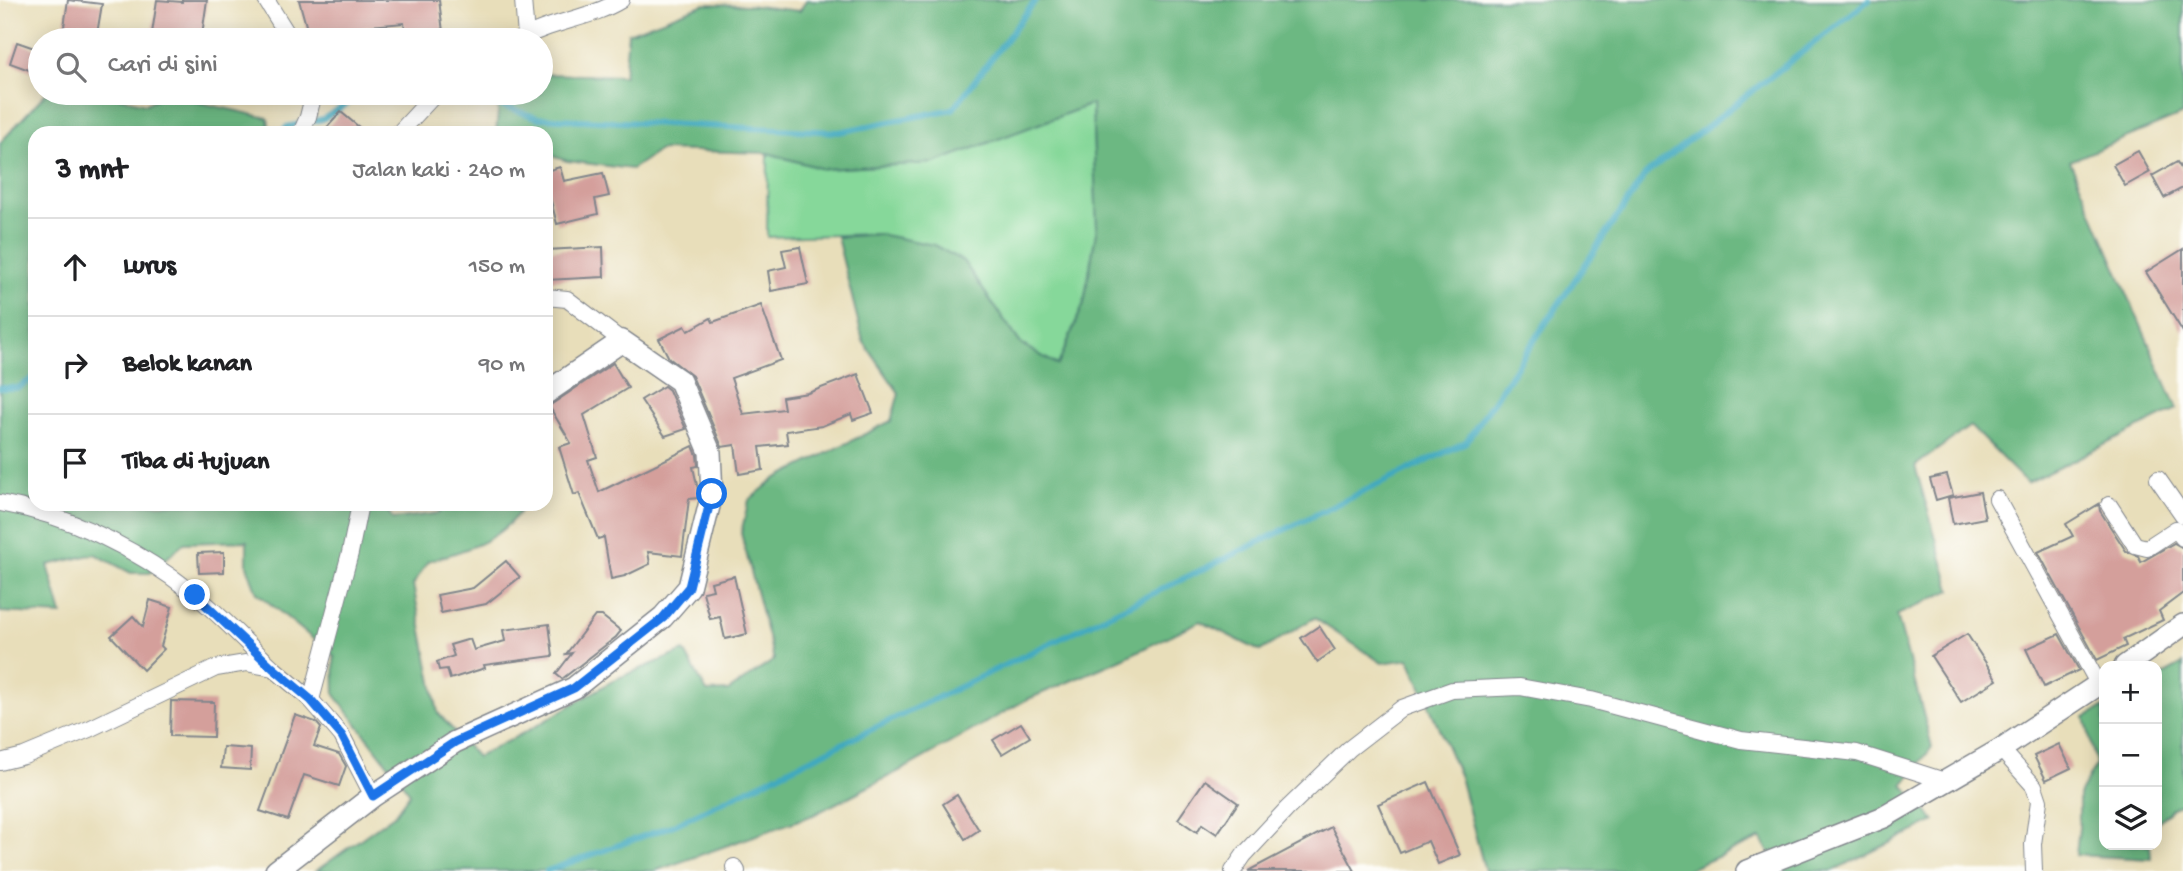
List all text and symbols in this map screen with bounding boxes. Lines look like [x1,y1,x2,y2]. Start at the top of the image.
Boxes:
search box [28,28,553,105]
icon: search [52,48,90,86]
text: Cari di sini [108,51,218,82]
text: 3 mnt [56,154,126,189]
text: Jalan kaki · 240 m [352,158,525,185]
icon: ahead [56,248,94,286]
text: Lurus [123,252,176,283]
text: 150 m [469,254,525,281]
icon: right [56,346,94,384]
text: Belok kanan [123,350,252,381]
text: 90 m [479,352,525,379]
icon: arrive [56,444,94,482]
text: Tiba di tujuan [123,448,269,479]
route start [696,478,727,509]
route end [179,579,210,610]
map controls [2099,661,2162,850]
button: + [2099,661,2162,724]
button: − [2099,724,2162,787]
button: layers [2099,787,2162,850]

